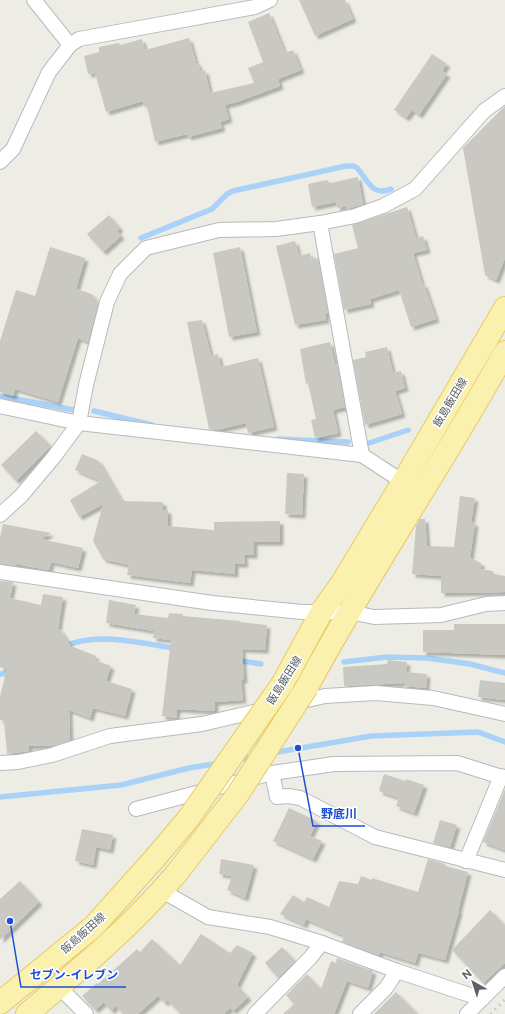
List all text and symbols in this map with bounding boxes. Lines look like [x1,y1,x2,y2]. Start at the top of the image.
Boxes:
street label: 飯島飯田線 [431,375,469,429]
street label: 飯島飯田線 [264,653,304,707]
callout: 野底川 [313,802,365,826]
text: 野底川 [321,807,357,821]
street label: 飯島飯田線 [59,910,107,956]
north arrow [453,962,493,1002]
callout: セブン-イレブン [21,963,126,987]
text: N [460,967,474,982]
text: セブン-イレブン [30,968,118,982]

